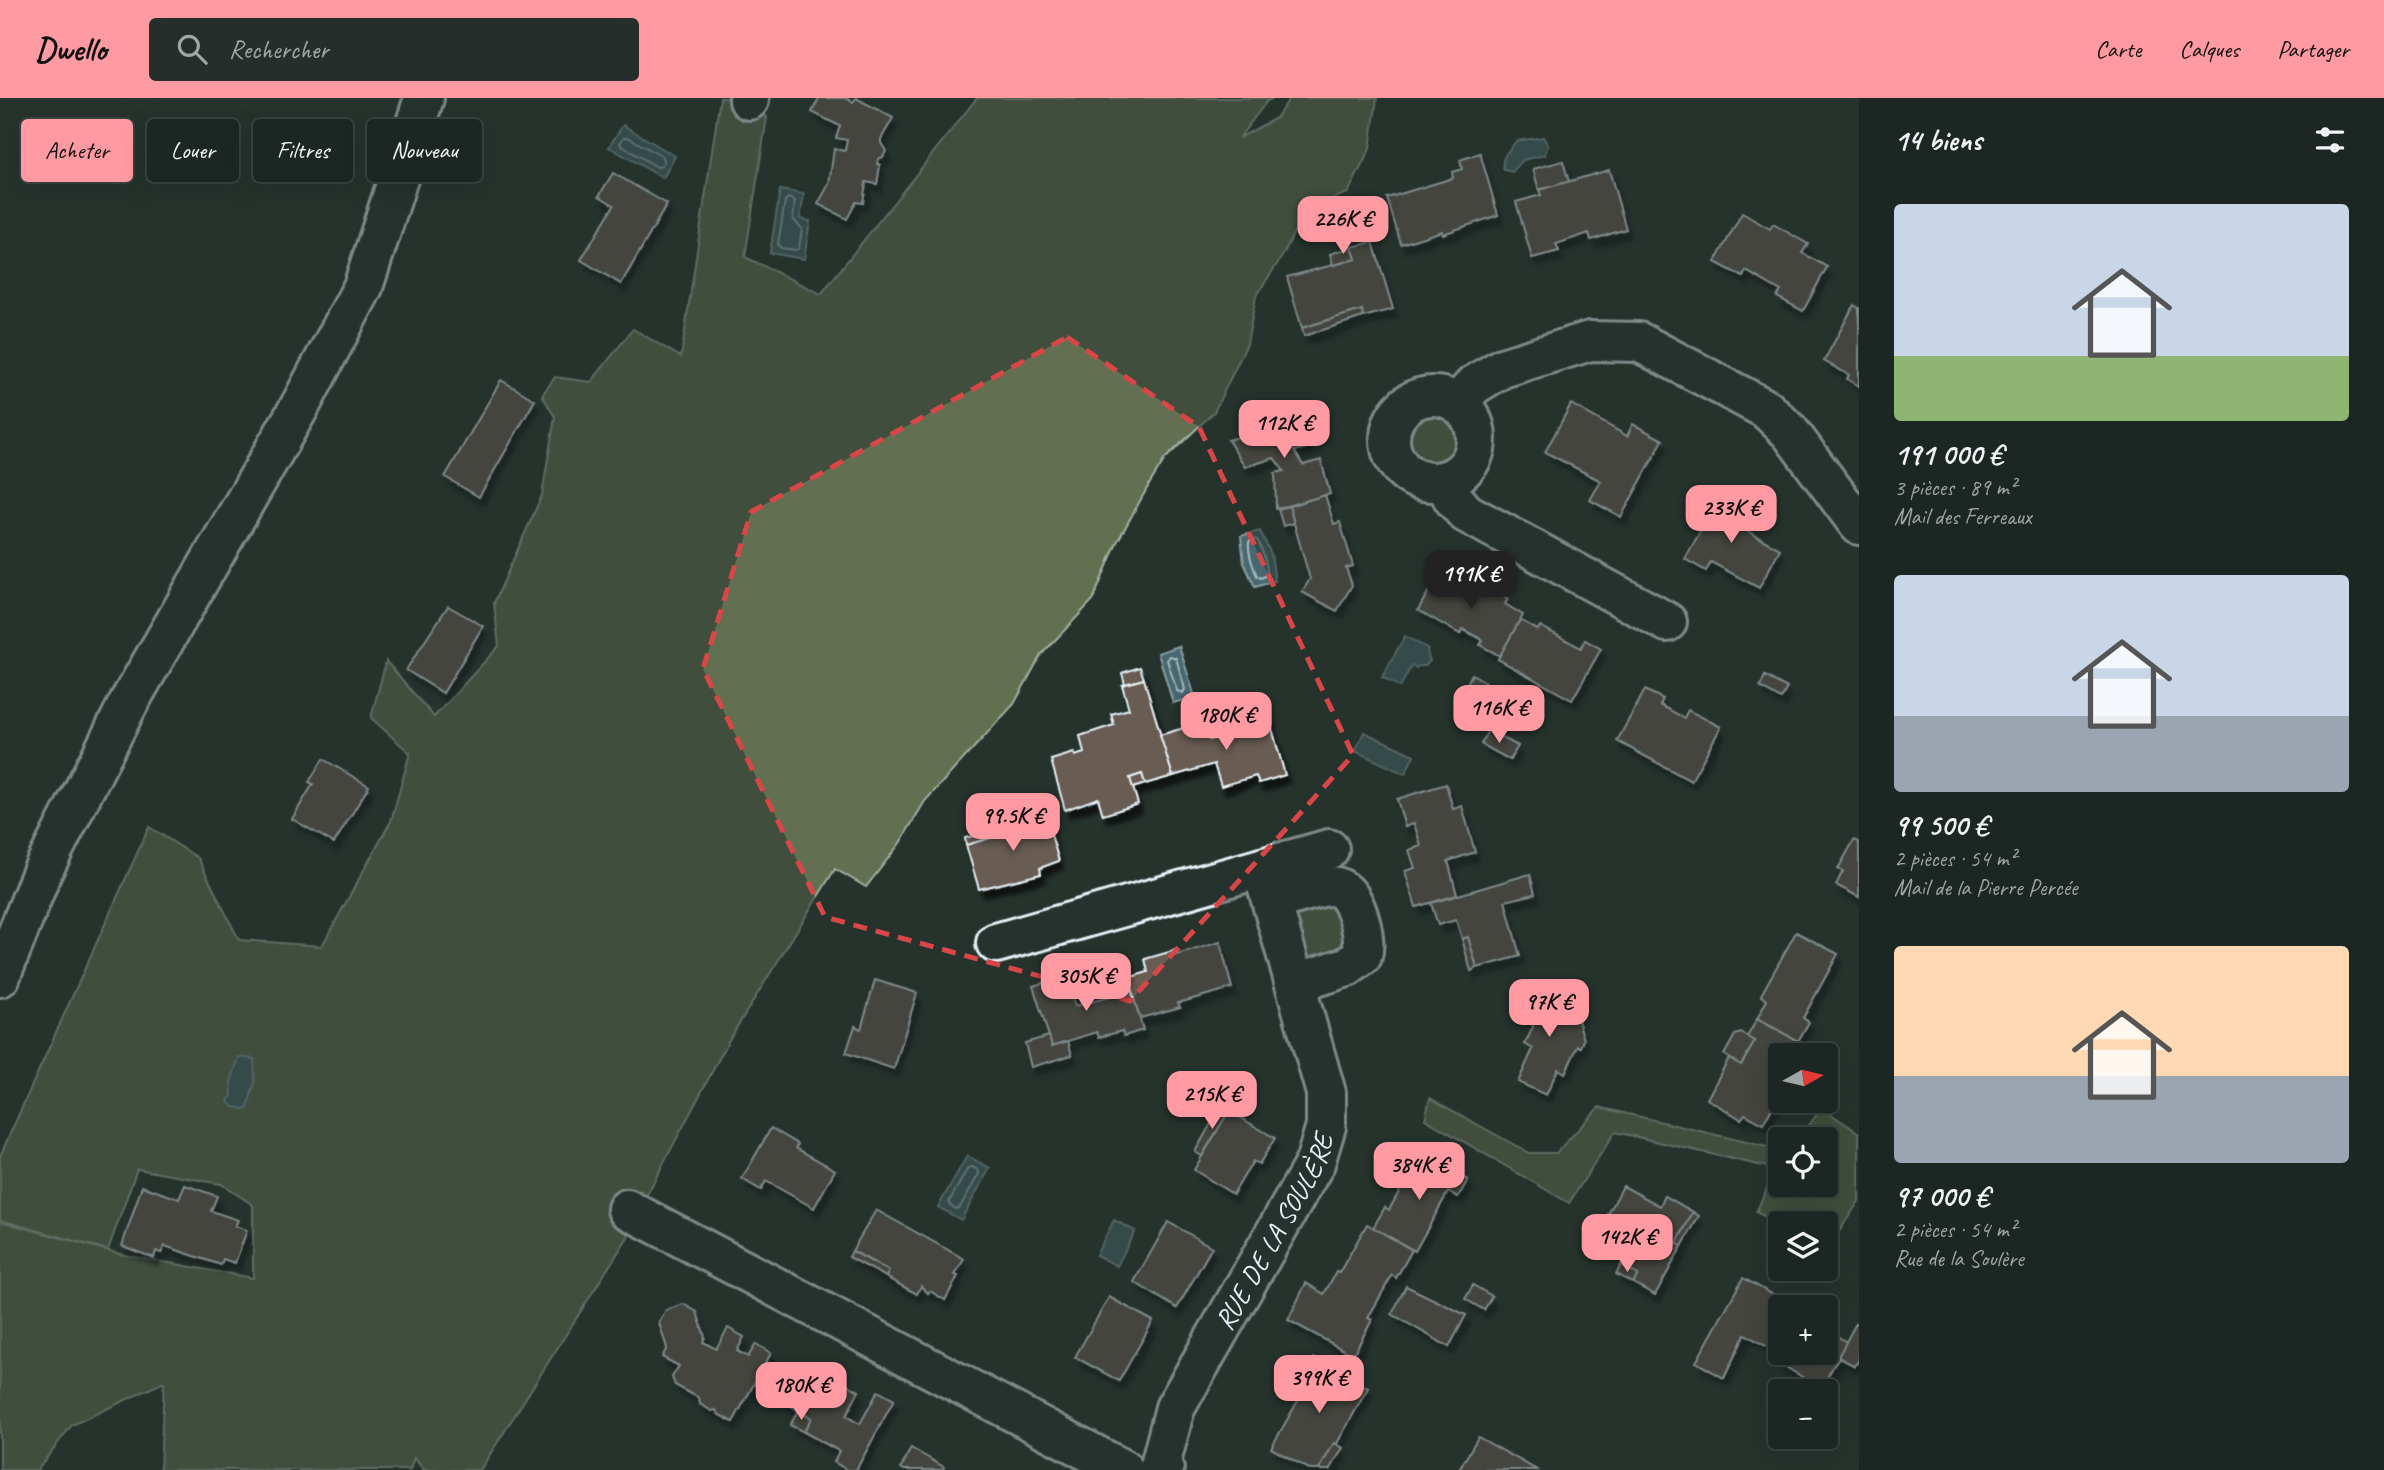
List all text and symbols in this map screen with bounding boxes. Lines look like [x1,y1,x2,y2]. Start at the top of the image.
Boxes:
search box [149,18,639,81]
text: Dwello [35,28,107,70]
icon: search [173,30,211,68]
text: Rechercher [229,33,329,66]
text: Carte [2095,34,2141,64]
text: Calques [2179,34,2239,64]
text: Partager [2277,34,2349,64]
chip: Acheter [21,119,133,182]
chip: Louer [147,119,239,182]
chip: Filtres [253,119,353,182]
chip: Nouveau [367,119,482,182]
text: 14 biens [1894,121,1982,159]
icon: filters [2311,121,2349,159]
pin: 226K € [1286,197,1400,256]
text: 226K € [1313,204,1373,233]
icon: home [2059,250,2185,376]
pin: 112K € [1227,400,1341,460]
text: 112K € [1255,408,1313,437]
text: 191 000 € [1894,435,2003,473]
text: 3 pièces · 89 m² [1894,473,2016,502]
pin: 233K € [1674,486,1788,545]
text: 233K € [1702,493,1760,522]
text: Mail des Ferreaux [1894,502,2032,531]
pin: 191K € [1414,552,1528,611]
text: 191K € [1442,559,1500,588]
icon: home [2059,621,2185,747]
pin: 116K € [1442,686,1556,745]
pin: 180K € [1169,692,1283,752]
text: 116K € [1469,693,1529,722]
text: 180K € [1197,700,1255,729]
pin: 99.5K € [948,794,1078,853]
text: 99.5K € [982,801,1044,830]
text: 99 500 € [1894,806,1988,844]
text: 2 pièces · 54 m² [1894,844,2016,873]
text: Mail de la Pierre Percée [1894,873,2078,902]
pin: 305K € [1029,954,1143,1013]
text: 305K € [1057,961,1115,990]
pin: 97K € [1500,979,1598,1039]
text: 97K € [1525,987,1573,1016]
icon: home [2059,992,2185,1118]
north arrow [1768,1043,1838,1113]
map controls [1768,1043,1838,1449]
pin: 215K € [1155,1072,1269,1131]
text: 215K € [1183,1079,1241,1108]
street label: RUE DE LA SOULÈRE [1206,1127,1341,1336]
button: locate [1768,1127,1838,1197]
pin: 384K € [1362,1142,1476,1202]
text: 384K € [1390,1150,1448,1179]
text: 97 000 € [1894,1177,1989,1215]
button: layers [1768,1211,1838,1281]
pin: 142K € [1570,1214,1684,1274]
text: 2 pièces · 54 m² [1894,1215,2016,1244]
text: 142K € [1598,1222,1656,1251]
text: Rue de la Soulère [1894,1244,2024,1273]
button: + [1768,1295,1838,1365]
pin: 399K € [1262,1356,1376,1415]
pin: 180K € [744,1362,858,1422]
text: 399K € [1290,1363,1348,1392]
text: 180K € [772,1370,830,1399]
button: − [1768,1379,1838,1449]

